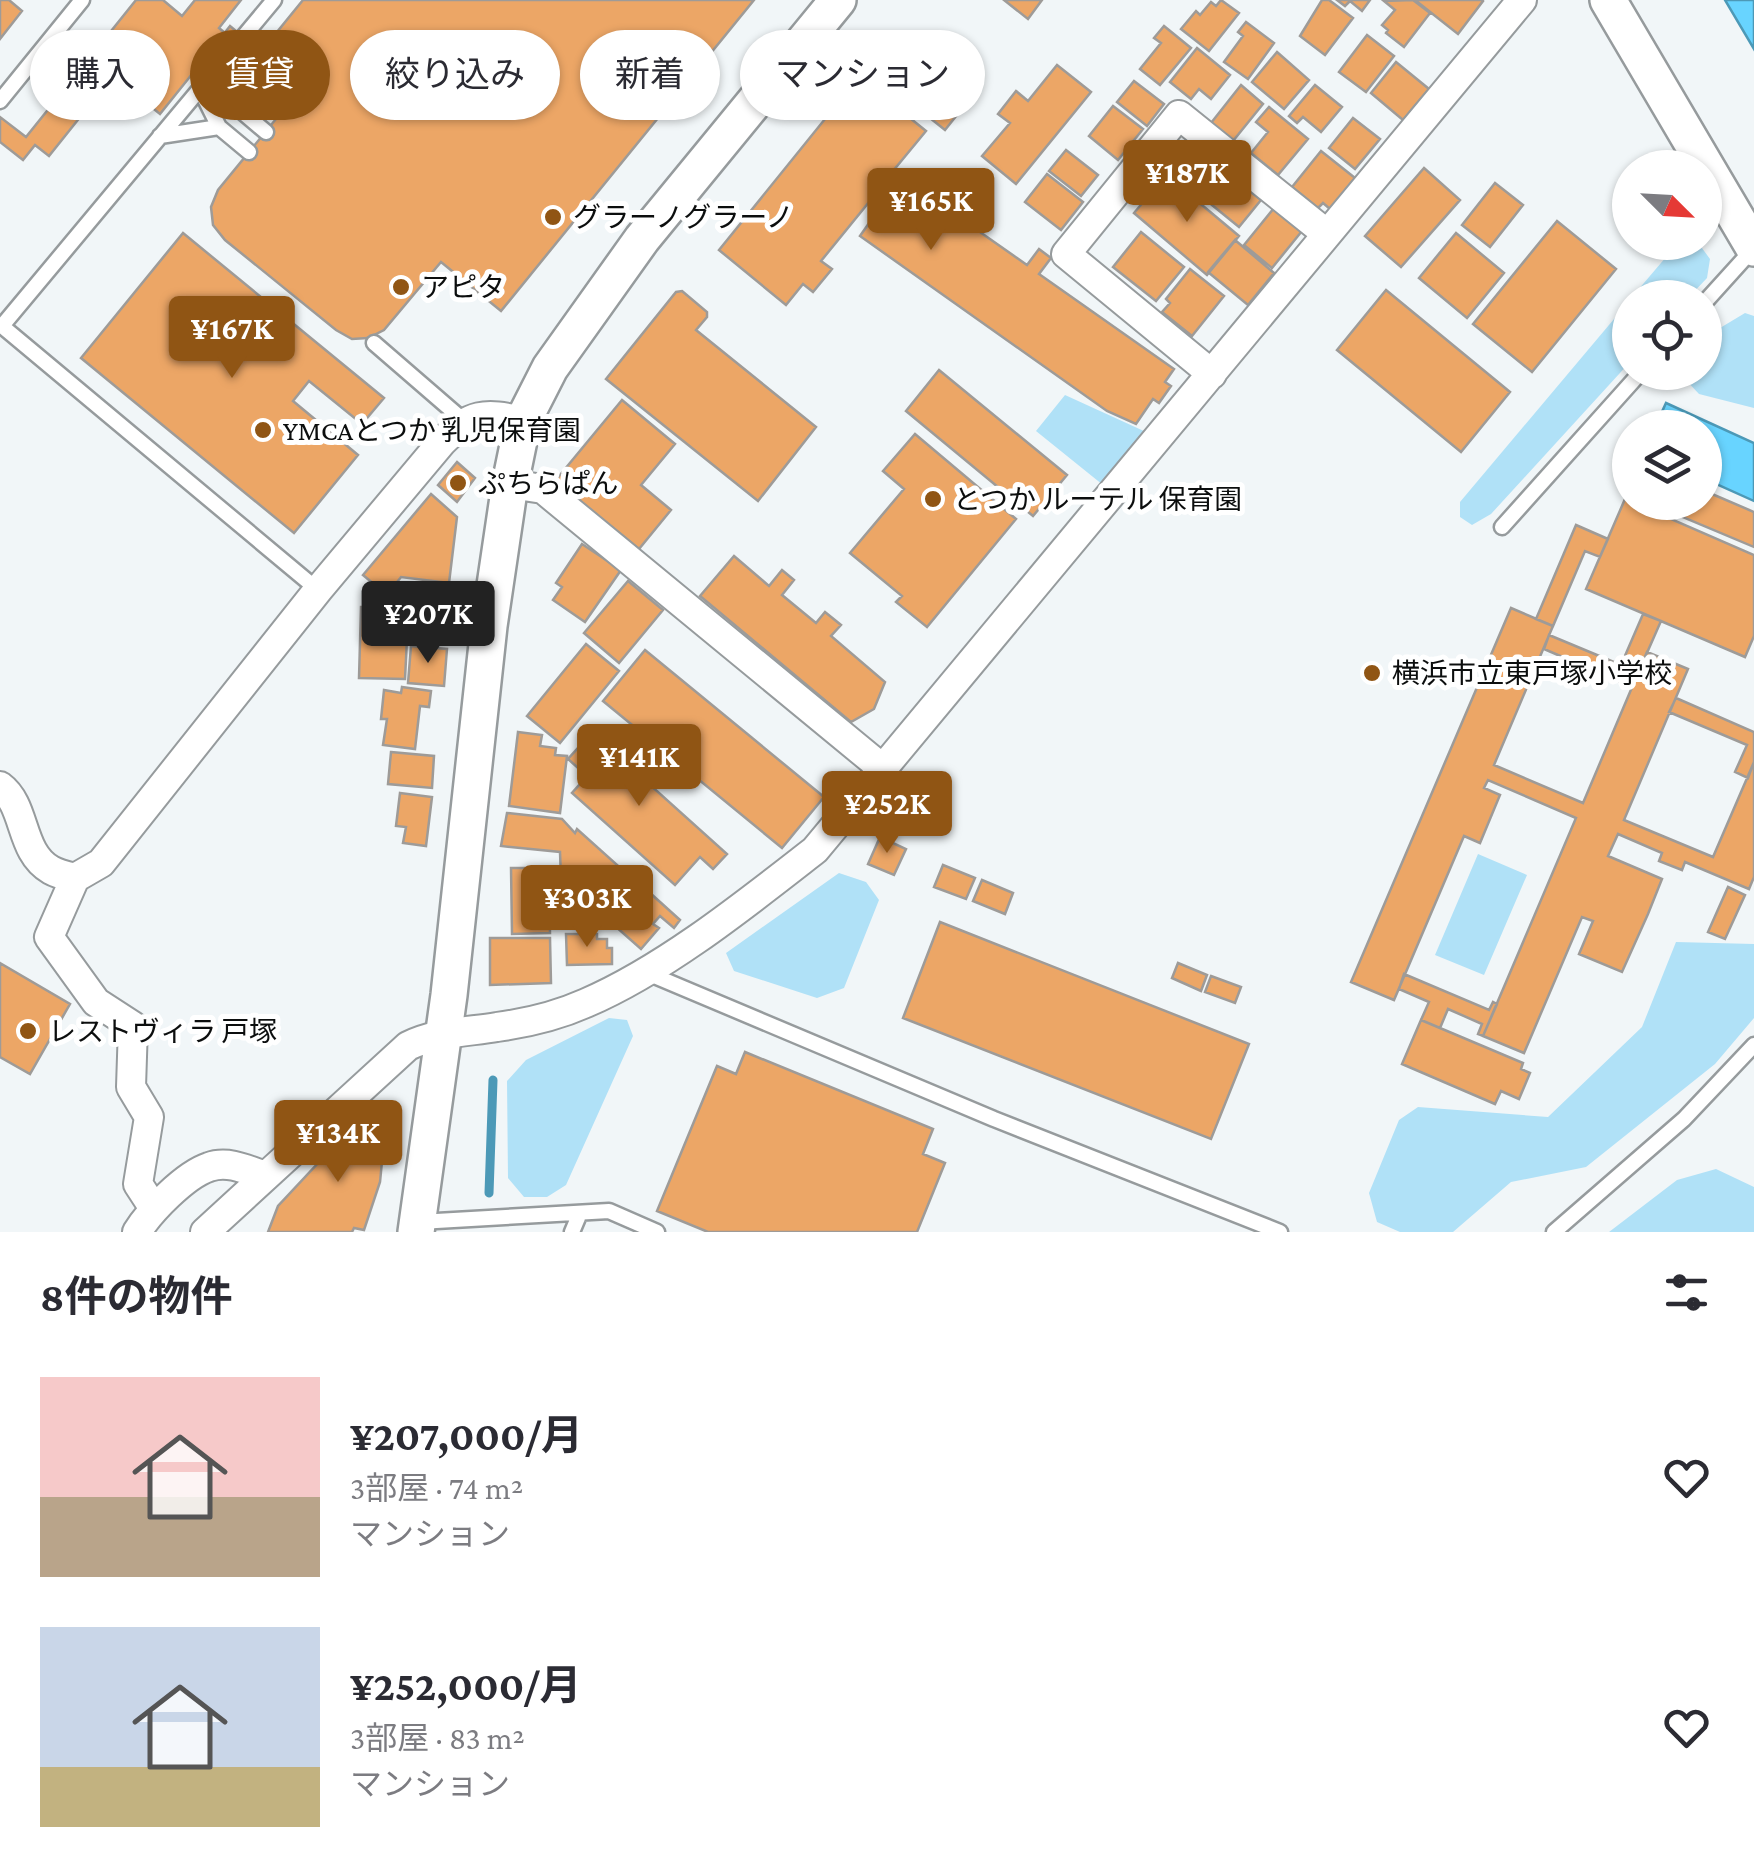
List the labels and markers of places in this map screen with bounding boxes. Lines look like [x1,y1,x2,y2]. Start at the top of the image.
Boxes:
pin: ¥187K [1117,140,1257,225]
pin: ¥165K [861,168,1001,253]
place label: グラーノグラーノ [573,202,794,233]
marker: グラーノグラーノ [542,206,564,228]
place label: アピタ [421,272,505,303]
marker: アピタ [390,276,412,298]
pin: ¥167K [162,296,302,381]
place label: YMCAとつか 乳児保育園 [283,415,581,446]
marker: YMCAとつか 乳児保育園 [252,419,274,441]
place label: ぷちらぱん [478,468,618,499]
marker: ぷちらぱん [447,472,469,494]
place label: とつか ルーテル 保育園 [953,484,1242,515]
marker: とつか ルーテル 保育園 [922,488,944,510]
pin: ¥207K [358,581,498,666]
place label: 横浜市立東戸塚小学校 [1392,658,1672,689]
marker: 横浜市立東戸塚小学校 [1361,662,1383,684]
pin: ¥141K [569,724,709,809]
pin: ¥252K [817,771,957,856]
pin: ¥303K [517,865,657,950]
place label: レストヴィラ 戸塚 [48,1016,277,1047]
marker: レストヴィラ 戸塚 [17,1020,39,1042]
pin: ¥134K [268,1100,408,1185]

